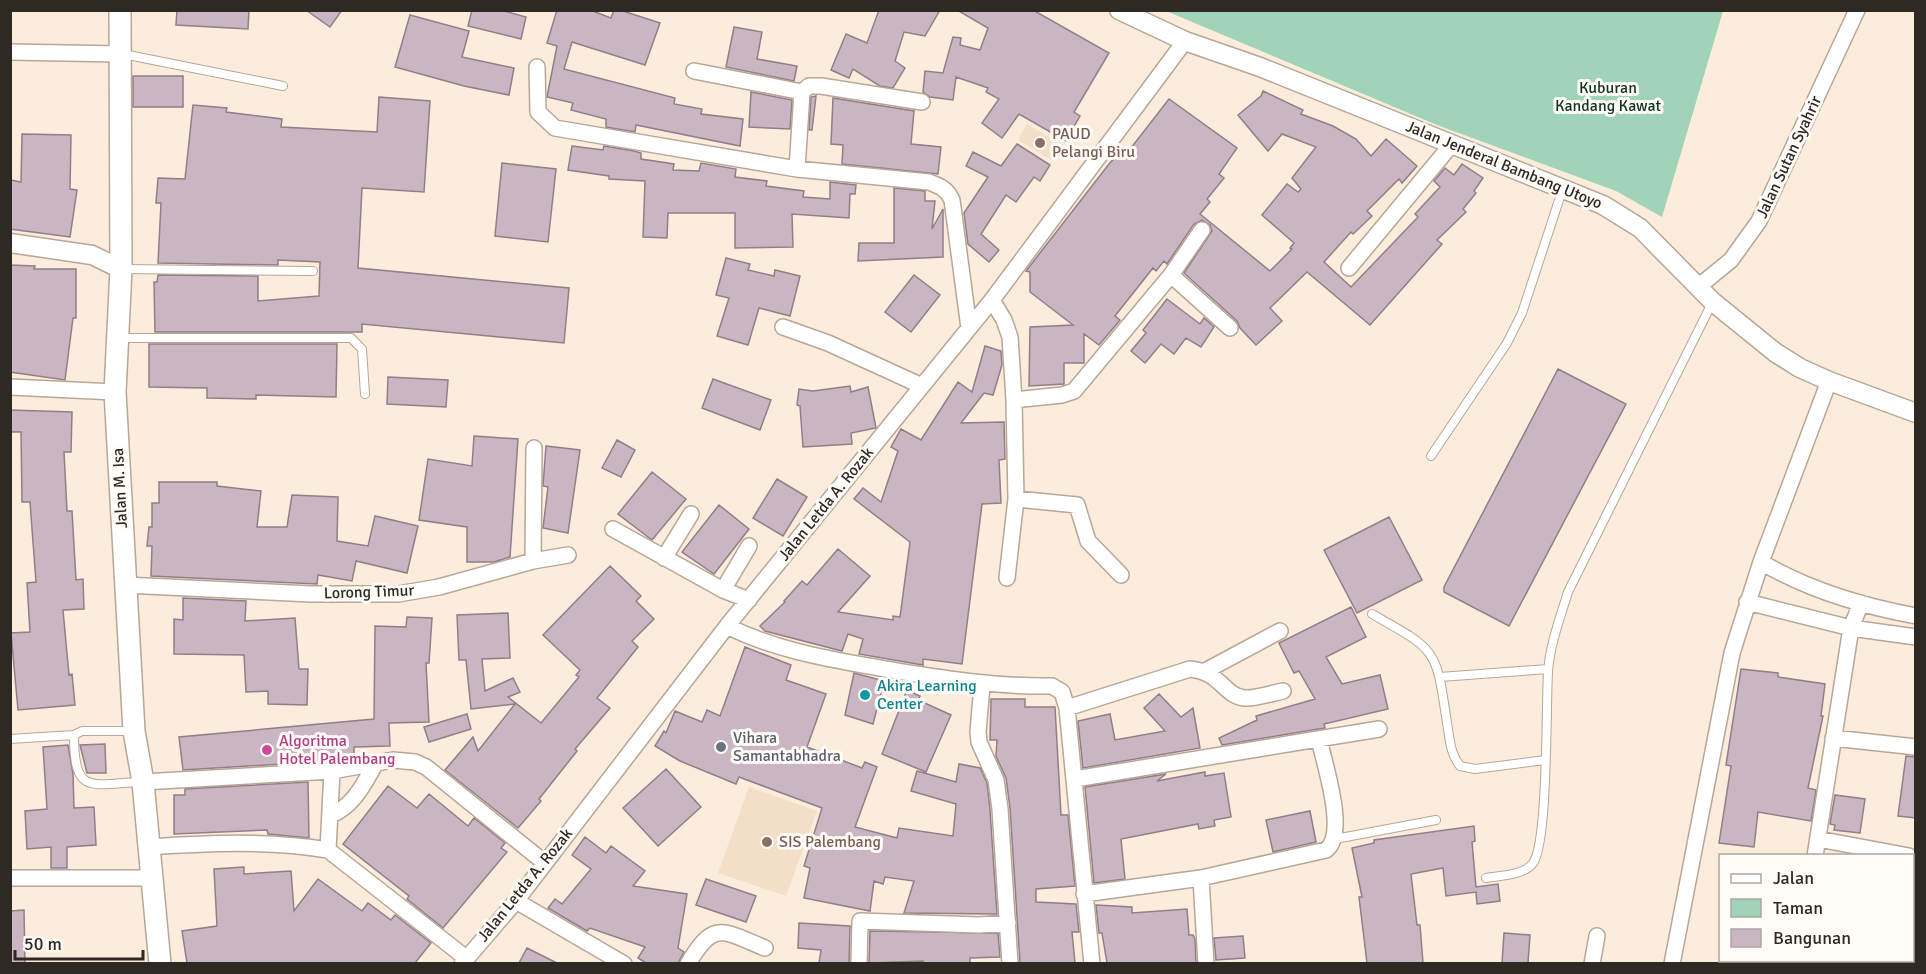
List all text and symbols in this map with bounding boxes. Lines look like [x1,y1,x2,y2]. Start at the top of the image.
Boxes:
park label: Kuburan Kandang Kawat [1555,78,1661,116]
street label: Jalan Sutan Syahrir [1752,93,1826,221]
street label: Jalan Jenderal Bambang Utoyo [1403,116,1605,214]
place label: PAUD Pelangi Biru [1052,124,1135,162]
marker: PAUD Pelangi Biru [1033,136,1047,150]
street label: Jalan Letda A. Rozak [774,443,878,565]
street label: Jalan M. Isa [108,447,132,529]
street label: Lorong Timur [323,580,415,604]
place label: Akira Learning Center [877,676,977,714]
marker: Akira Learning Center [858,688,872,702]
place label: Vihara Samantabhadra [733,728,841,766]
place label: Algoritma Hotel Palembang [279,731,396,769]
marker: Vihara Samantabhadra [714,740,728,754]
marker: Algoritma Hotel Palembang [260,743,274,757]
street label: Jalan Letda A. Rozak [473,824,577,946]
place label: SIS Palembang [779,832,881,852]
marker: SIS Palembang [760,835,774,849]
legend [1719,854,1914,962]
text: Jalan [1773,867,1814,889]
text: Taman [1773,897,1823,919]
scale bar [15,923,142,961]
text: Bangunan [1773,927,1851,949]
text: 50 m [24,933,62,955]

